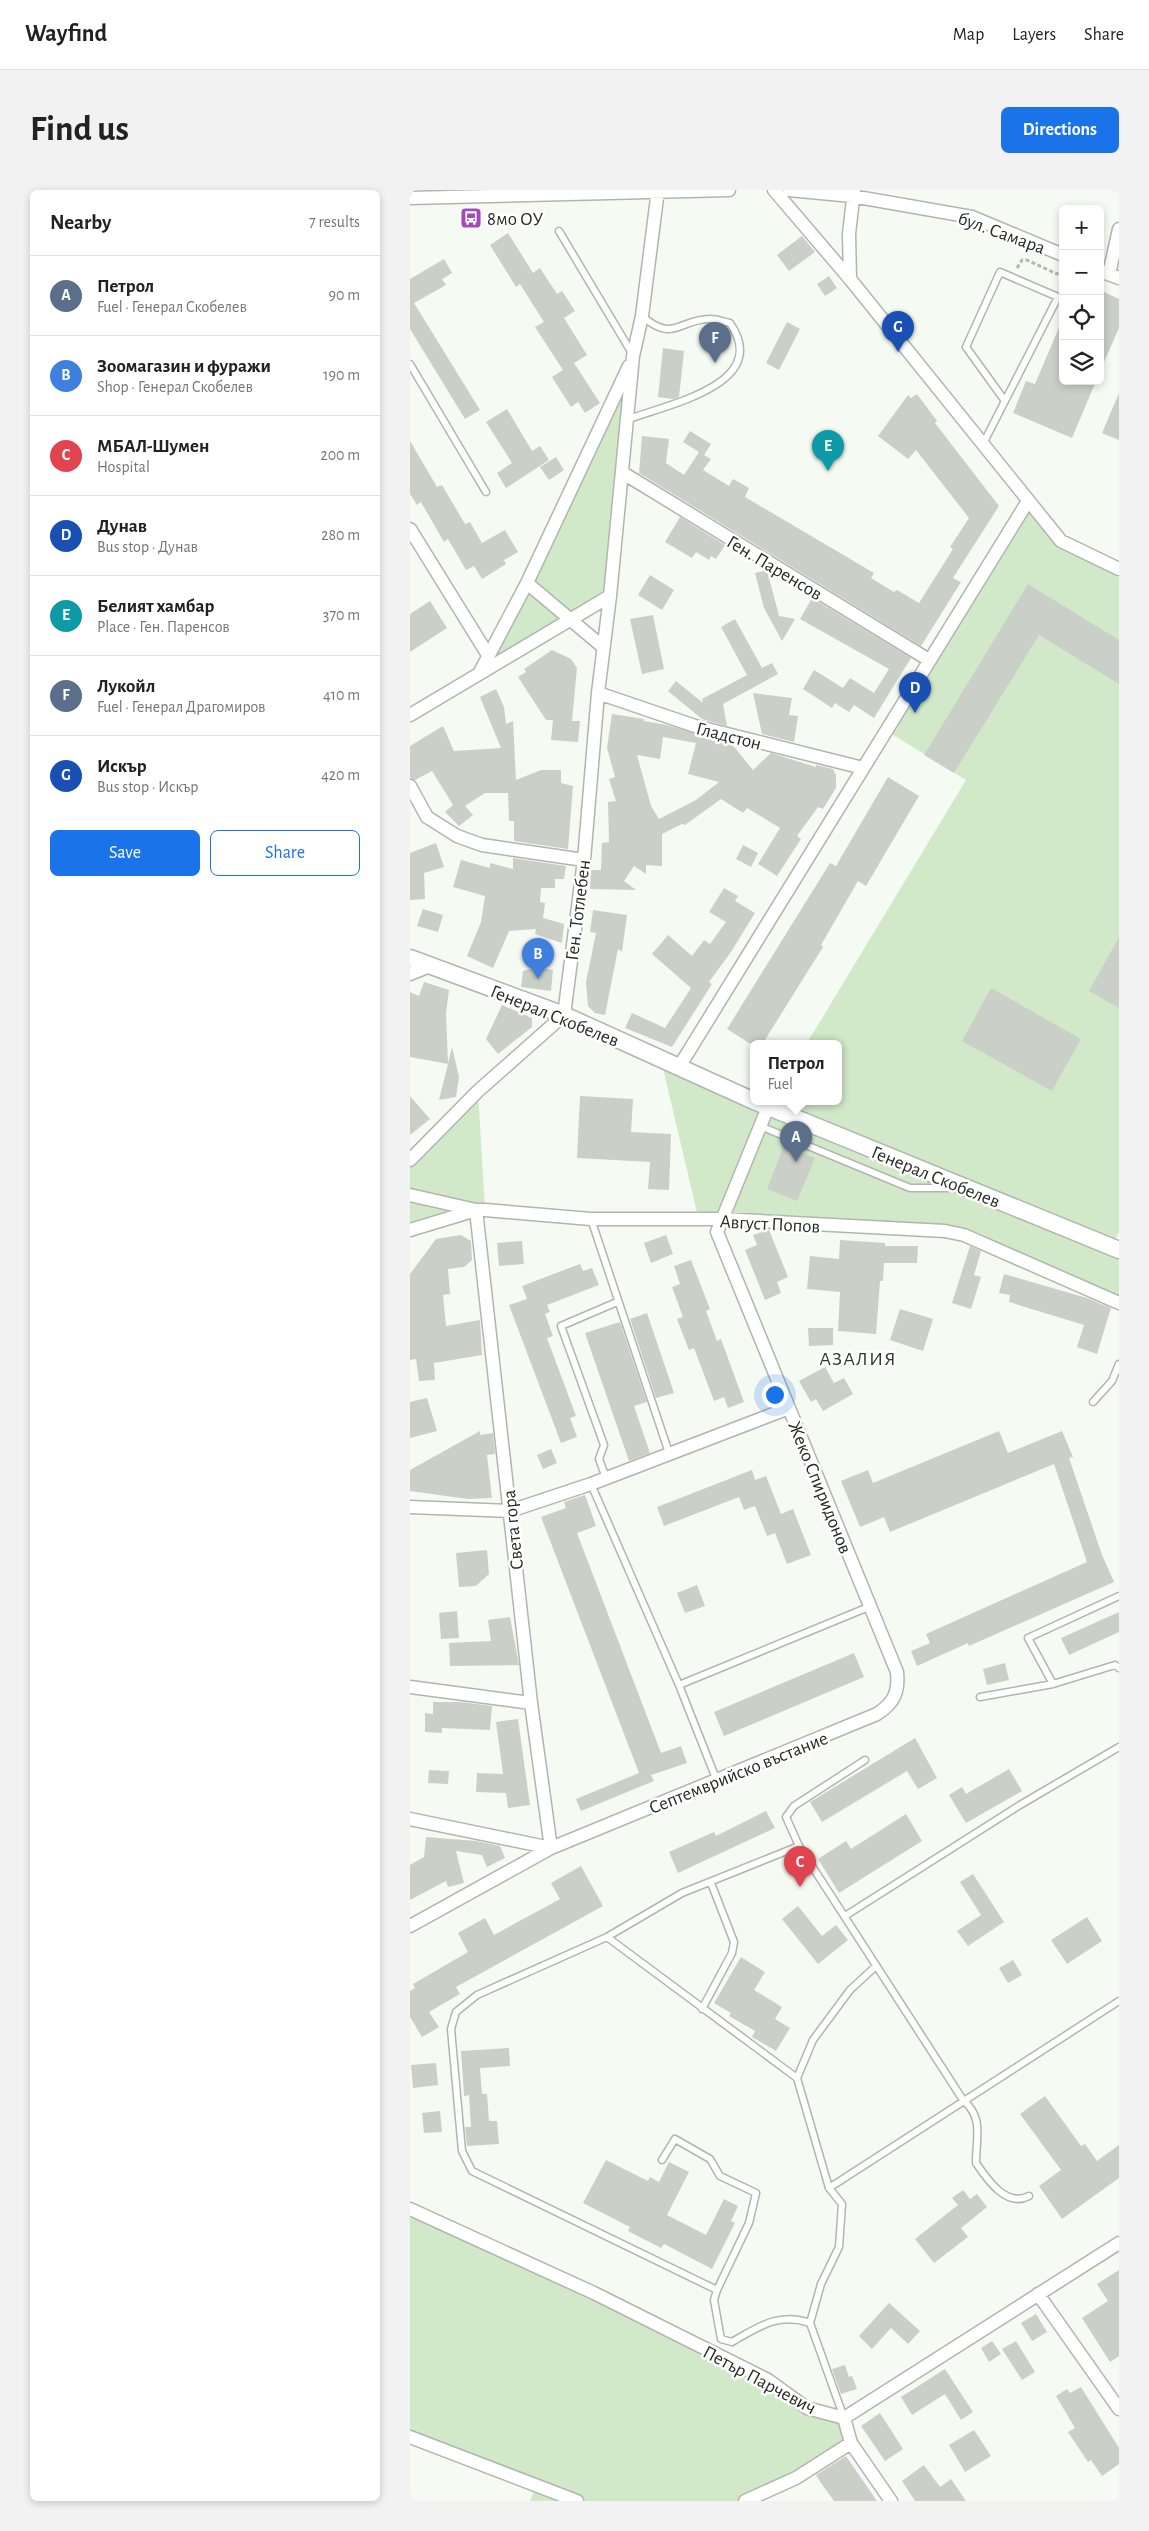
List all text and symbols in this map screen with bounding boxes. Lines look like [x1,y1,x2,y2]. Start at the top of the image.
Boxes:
text: Wayfind [25,22,107,46]
text: Map [953,26,984,44]
text: Layers [1012,26,1056,44]
text: Share [1084,26,1124,44]
button: Directions [1001,107,1119,153]
text: Find us [30,112,129,147]
map controls [1059,205,1104,385]
button: + [1059,205,1104,250]
bus stop icon: 8мо ОУ [459,206,483,230]
street label: бул. Самара [955,209,1048,258]
place label: 8мо ОУ [487,210,543,229]
text: Nearby [50,212,111,233]
text: 7 results [309,214,360,230]
button: − [1059,250,1104,295]
text: Петрол [97,277,154,296]
text: A [61,287,71,303]
text: 90 m [329,287,360,303]
button: locate [1059,295,1104,340]
text: Fuel · Генерал Скобелев [97,299,247,315]
pin: G [882,311,914,352]
pin: F [699,322,731,363]
button: layers [1059,340,1104,385]
text: Зоомагазин и фуражи [97,357,271,376]
text: B [61,367,71,383]
text: 190 m [323,367,360,383]
text: Shop · Генерал Скобелев [97,379,253,395]
pin: E [812,430,844,471]
text: МБАЛ-Шумен [97,437,209,456]
text: C [62,447,70,463]
text: 200 m [320,447,360,463]
text: Hospital [97,459,150,475]
text: Дунав [97,517,147,536]
text: D [61,527,71,543]
text: 280 m [321,527,360,543]
street label: Ген. Паренсов [723,532,825,604]
text: Bus stop · Дунав [97,539,198,555]
text: Белият хамбар [97,597,214,616]
text: E [62,607,70,623]
text: 370 m [323,607,360,623]
text: Place · Ген. Паренсов [97,619,230,635]
pin: D [899,672,931,713]
text: Лукойл [97,677,155,696]
text: F [62,687,70,703]
text: 410 m [323,687,360,703]
text: Fuel · Генерал Драгомиров [97,699,266,715]
street label: Гладстон [694,719,763,754]
text: Искър [97,757,147,776]
text: G [61,767,71,783]
text: 420 m [321,767,360,783]
text: Bus stop · Искър [97,779,198,795]
button: Save [50,830,200,876]
button: Share [210,830,360,876]
street label: Ген. Тотлебен [563,859,594,962]
pin: B [522,938,554,979]
street label: Генерал Скобелев [487,982,622,1051]
popup [750,1040,842,1105]
text: Петрол [767,1054,825,1073]
text: Fuel [767,1076,793,1092]
pin: A [780,1121,812,1162]
street label: Генерал Скобелев [868,1143,1003,1212]
street label: Август Попов [719,1212,821,1237]
district label: АЗАЛИЯ [819,1349,897,1369]
your location [762,1382,788,1408]
street label: Жеко Спиридонов [784,1419,855,1557]
street label: Света гора [500,1489,527,1571]
street label: Септемврийско въстание [646,1729,831,1818]
pin: C [784,1846,816,1887]
street label: Петър Парчевич [700,2343,819,2418]

